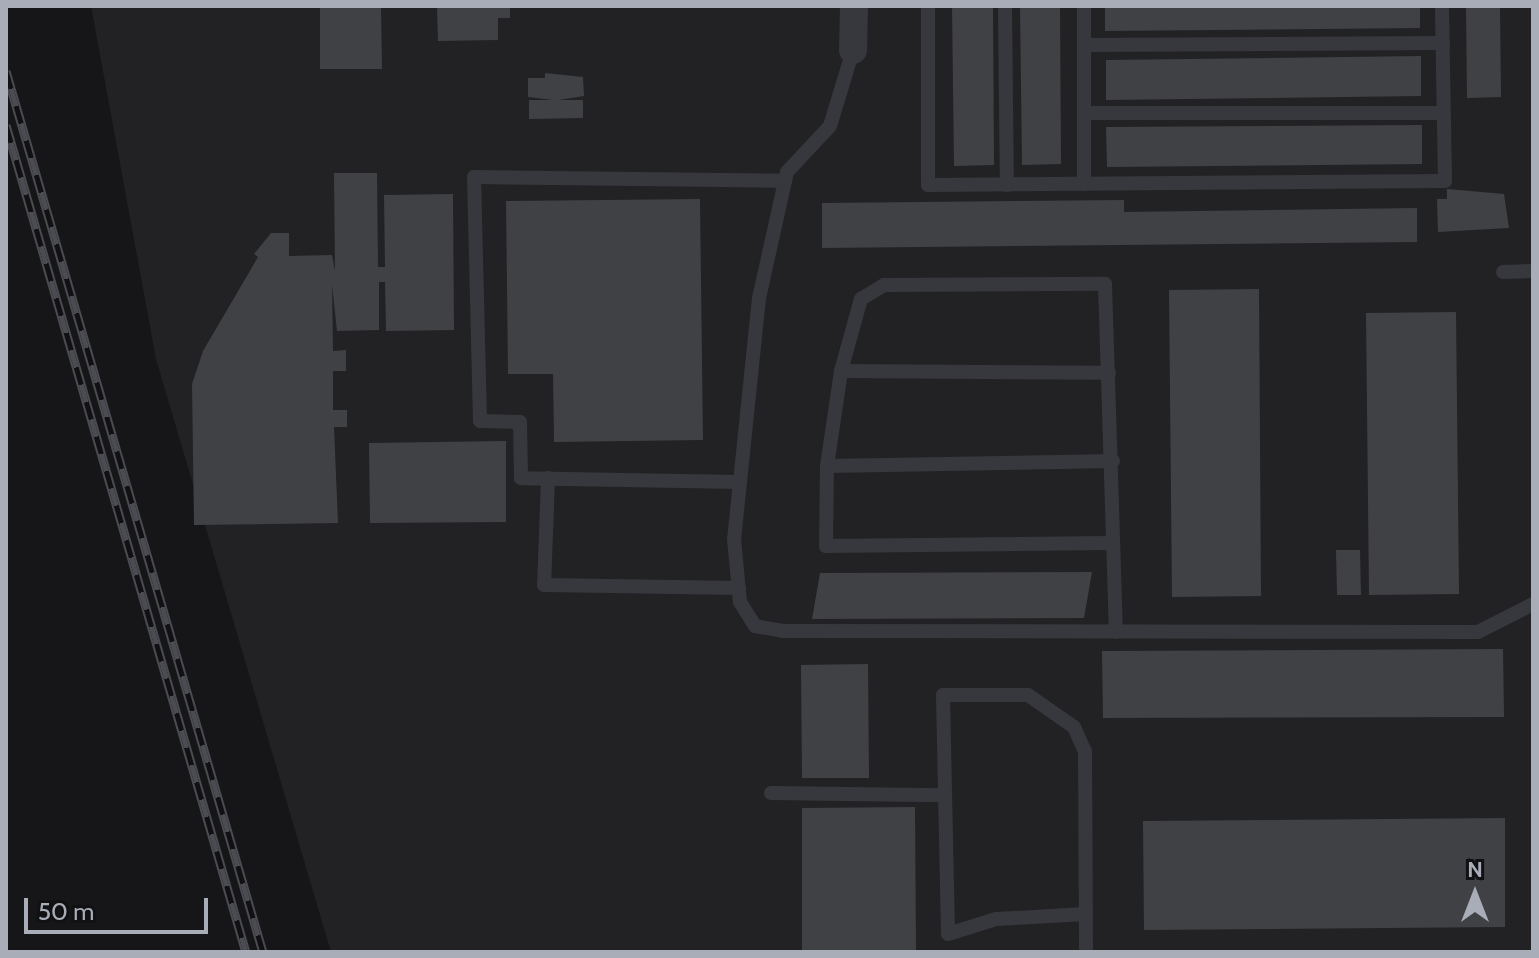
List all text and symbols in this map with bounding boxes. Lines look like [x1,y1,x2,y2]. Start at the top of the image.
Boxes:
north arrow [1435,854,1515,934]
text: N [1467,856,1483,883]
scale bar [28,882,212,932]
text: 50 m [38,897,94,926]

